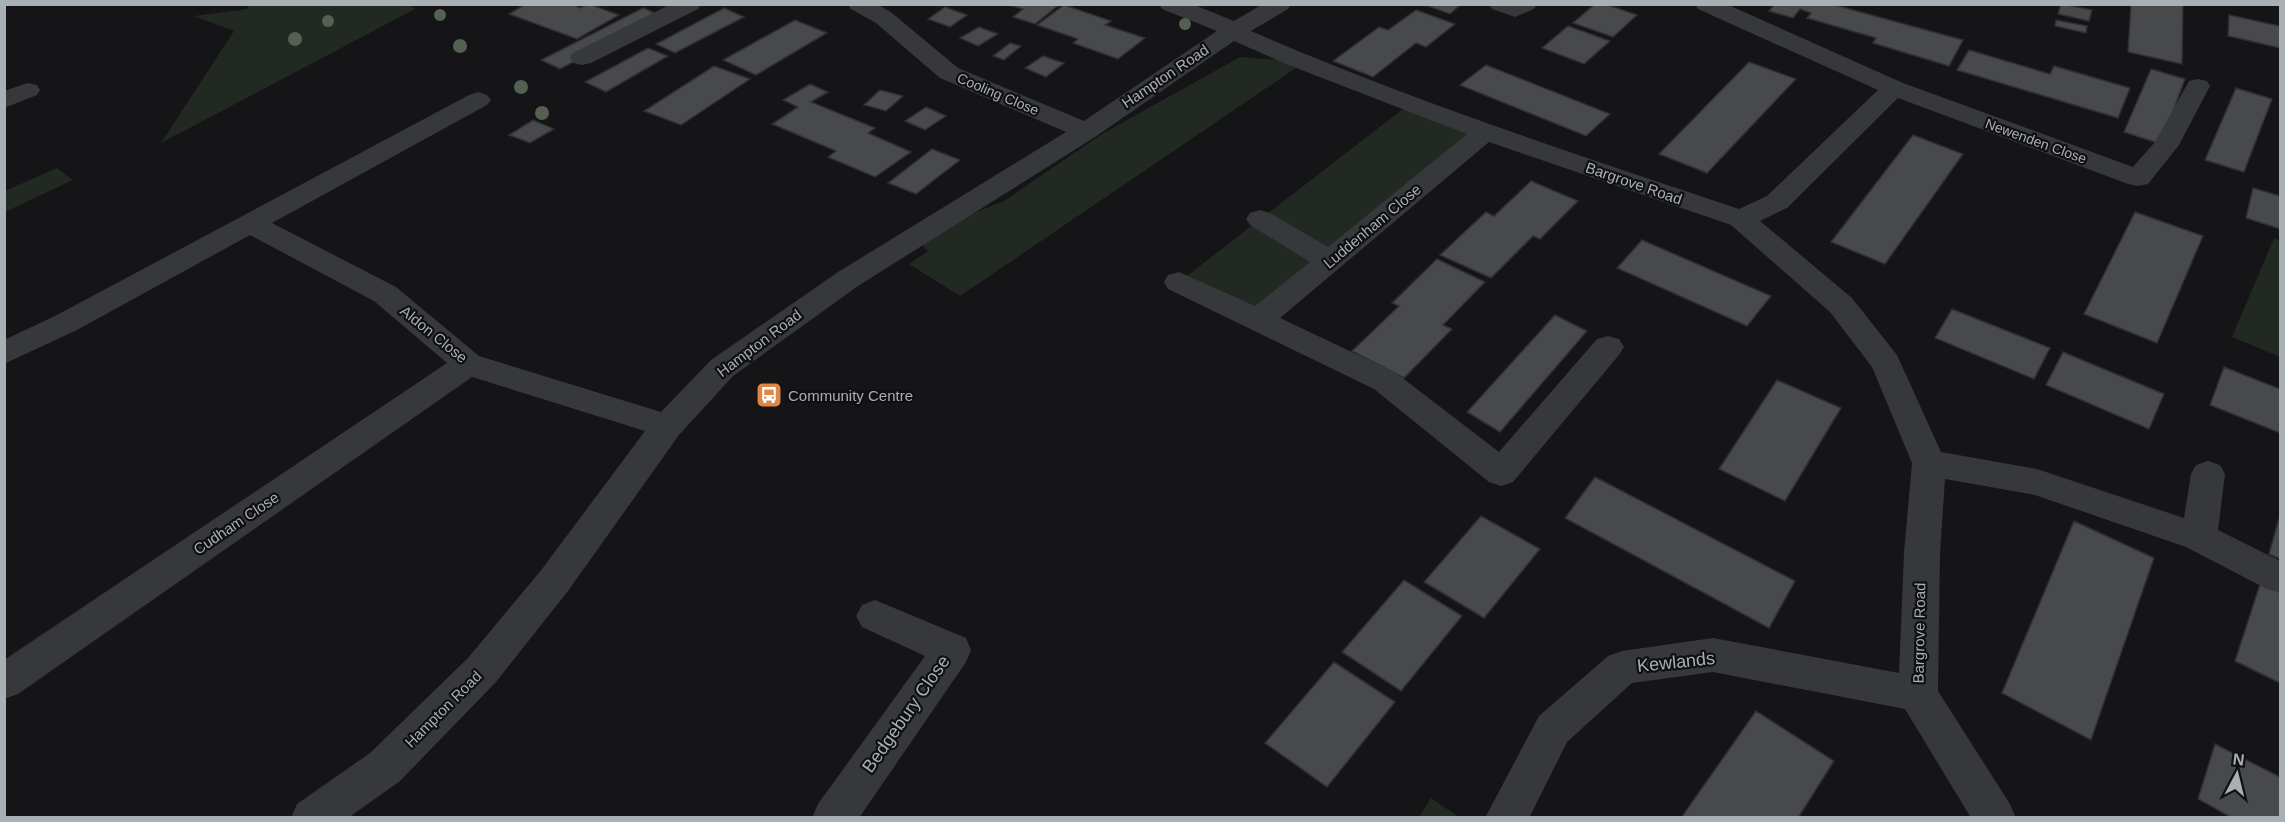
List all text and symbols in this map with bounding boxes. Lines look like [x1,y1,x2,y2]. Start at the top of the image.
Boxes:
street label: Hampton Road [1118,41,1212,111]
street label: Cooling Close [955,70,1041,118]
street label: Newenden Close [1983,115,2089,167]
street label: Bargrove Road [1584,159,1684,207]
street label: Luddenham Close [1320,180,1424,272]
street label: Aldon Close [397,302,471,366]
street label: Hampton Road [714,306,804,380]
bus stop icon: Community Centre [754,380,784,410]
place label: Community Centre [788,387,913,404]
street label: Cudham Close [190,488,282,558]
street label: Bargrove Road [1910,582,1928,684]
street label: Kewlands [1636,648,1716,676]
street label: Bedgebury Close [858,652,954,776]
street label: Hampton Road [401,667,485,751]
north arrow [2207,744,2267,804]
text: N [2232,750,2246,769]

